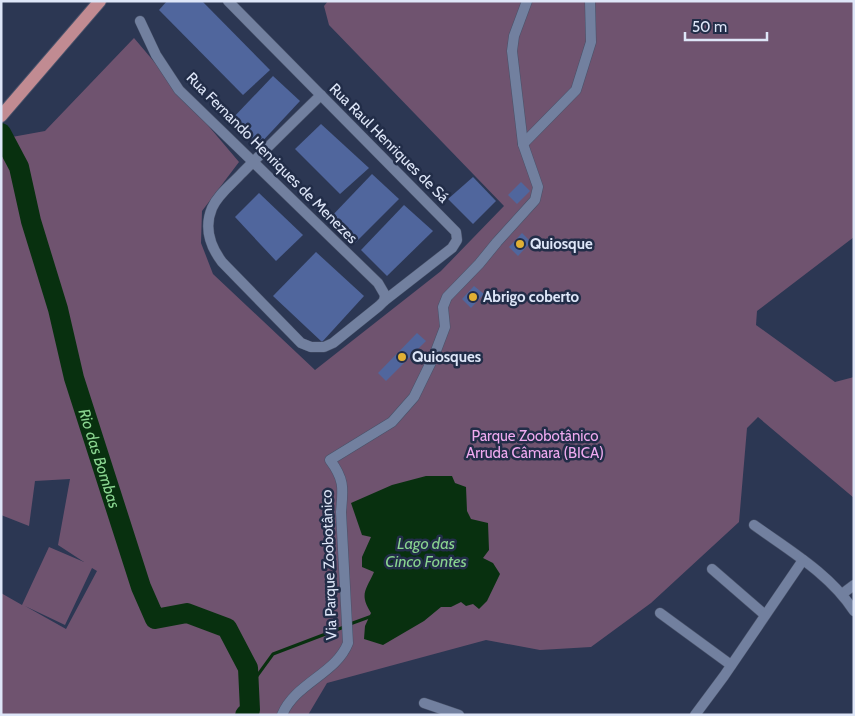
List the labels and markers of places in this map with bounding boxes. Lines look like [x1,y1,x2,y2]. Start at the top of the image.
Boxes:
place label: Quiosque [530,235,593,253]
marker: Quiosque [514,238,526,250]
place label: Abrigo coberto [483,288,580,306]
marker: Abrigo coberto [467,291,479,303]
place label: Quiosques [412,348,481,366]
marker: Quiosques [396,351,408,363]

